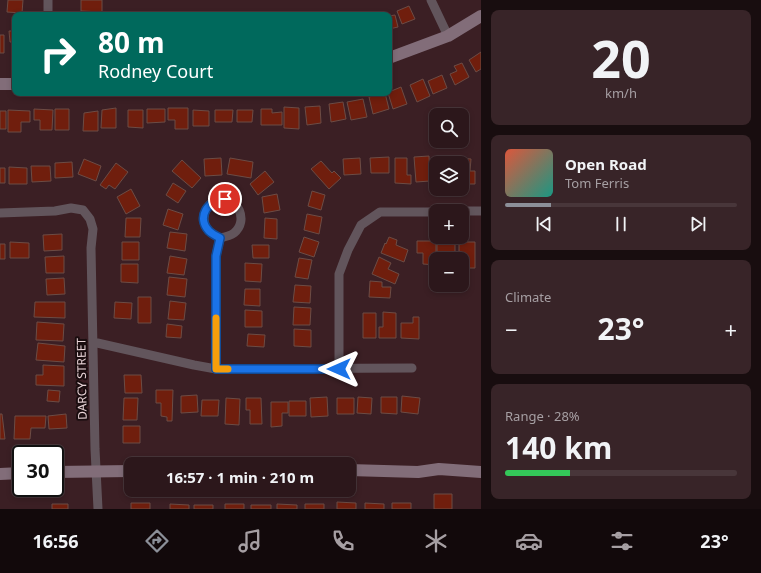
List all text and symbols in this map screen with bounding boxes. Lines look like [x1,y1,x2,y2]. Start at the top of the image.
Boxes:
text: 20 [591,22,651,93]
text: 80 m [98,23,165,61]
icon: right [32,28,84,80]
text: Rodney Court [98,59,213,83]
text: km/h [605,84,637,102]
map controls [429,108,469,292]
button: search [429,108,469,148]
text: Open Road [565,154,647,174]
button: layers [429,156,469,196]
text: Tom Ferris [565,174,629,192]
pin [208,182,242,216]
icon: arrive [214,188,236,210]
button: + [429,204,469,244]
icon: previous [533,213,555,235]
icon: pause [610,213,632,235]
icon: next [687,213,709,235]
button: − [429,252,469,292]
text: Climate [505,288,551,306]
text: 23° [597,308,645,349]
text: − [505,314,518,344]
text: + [724,314,737,344]
street label: DARCY STREET [72,338,91,420]
position arrow [318,348,360,390]
text: Range · 28% [505,407,580,425]
text: 140 km [505,427,612,468]
speed limit sign: 30 [12,445,64,497]
text: 16:57 · 1 min · 210 m [166,467,314,487]
icon: directions [143,527,171,555]
icon: music [236,527,264,555]
icon: phone [329,527,357,555]
icon: climate [422,527,450,555]
icon: car [515,527,543,555]
icon: filters [608,527,636,555]
text: 16:56 [32,529,79,553]
text: 23° [700,529,729,553]

